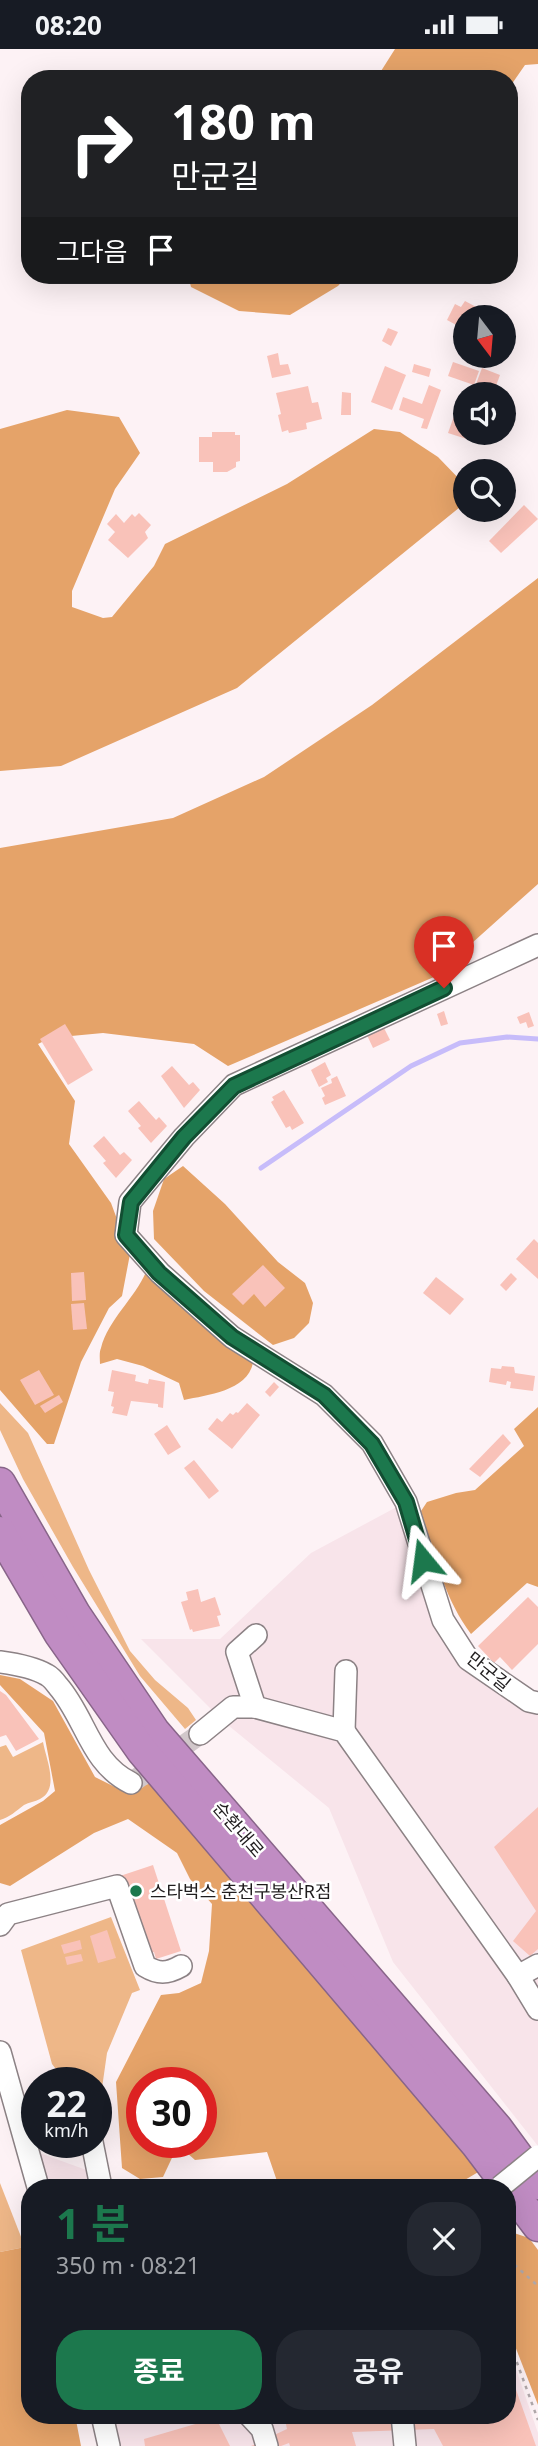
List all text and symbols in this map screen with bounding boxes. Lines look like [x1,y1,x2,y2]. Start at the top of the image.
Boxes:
text: 08:20 [35,7,102,43]
text: 180 m [171,88,316,154]
icon: right [56,98,147,189]
text: 만군길 [171,154,259,197]
icon: arrive [142,231,180,269]
text: 그다음 [56,233,128,269]
north arrow [453,305,516,367]
map controls [453,305,516,522]
button: sound [453,382,516,445]
button: search [453,459,516,522]
pin [414,916,474,988]
icon: arrive [425,927,463,965]
position arrow [386,1523,460,1597]
street label: 만군길 [462,1646,516,1696]
street label: 순환대로 [208,1796,270,1862]
place label: 스타벅스 춘천구봉산R점 [150,1879,331,1903]
marker: 스타벅스 춘천구봉산R점 [128,1883,144,1899]
speed limit sign: 30 [126,2067,217,2158]
text: 22 [46,2080,87,2127]
text: km/h [44,2118,89,2142]
text: 1 분 [56,2194,130,2251]
button: close [407,2202,481,2276]
text: 350 m · 08:21 [56,2249,200,2281]
button: 종료 [56,2330,262,2410]
button: 공유 [276,2330,481,2410]

